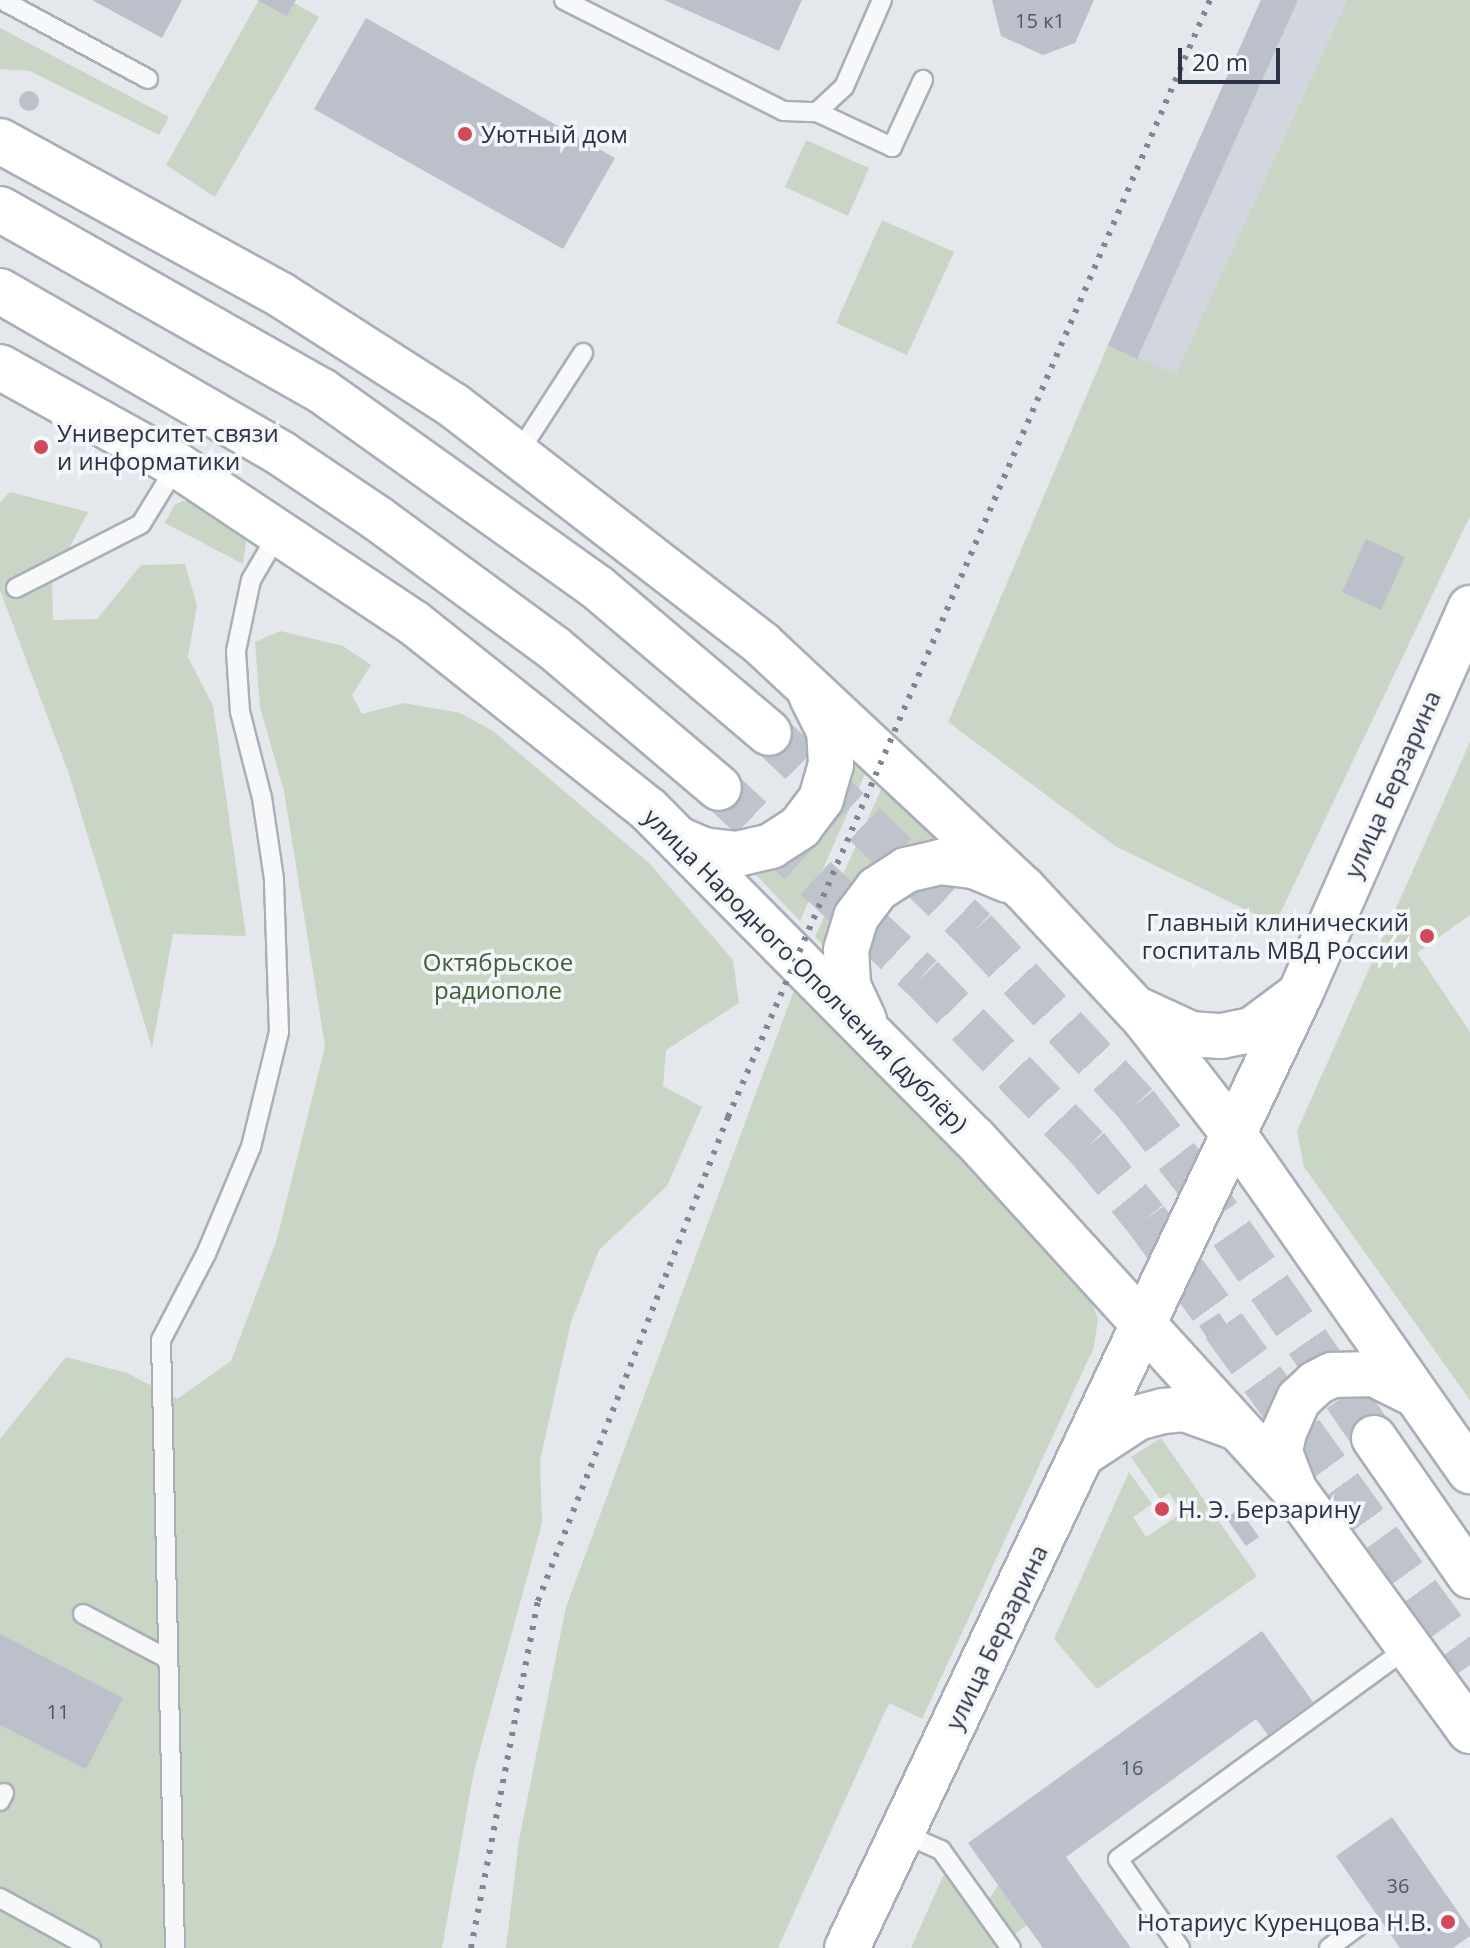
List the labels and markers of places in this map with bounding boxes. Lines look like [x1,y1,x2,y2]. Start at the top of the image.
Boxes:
place label: Уютный дом [481,120,628,148]
marker: Уютный дом [456,125,474,143]
place label: Университет связи и информатики [57,419,279,475]
marker: Университет связи и информатики [32,438,50,456]
place label: Главный клинический госпиталь МВД России [1142,908,1409,964]
marker: Главный клинический госпиталь МВД России [1416,925,1438,947]
place label: Н. Э. Берзарину [1178,1495,1361,1523]
marker: Н. Э. Берзарину [1153,1500,1171,1518]
place label: Нотариус Куренцова Н.В. [1137,1908,1432,1936]
marker: Нотариус Куренцова Н.В. [1439,1913,1457,1931]

